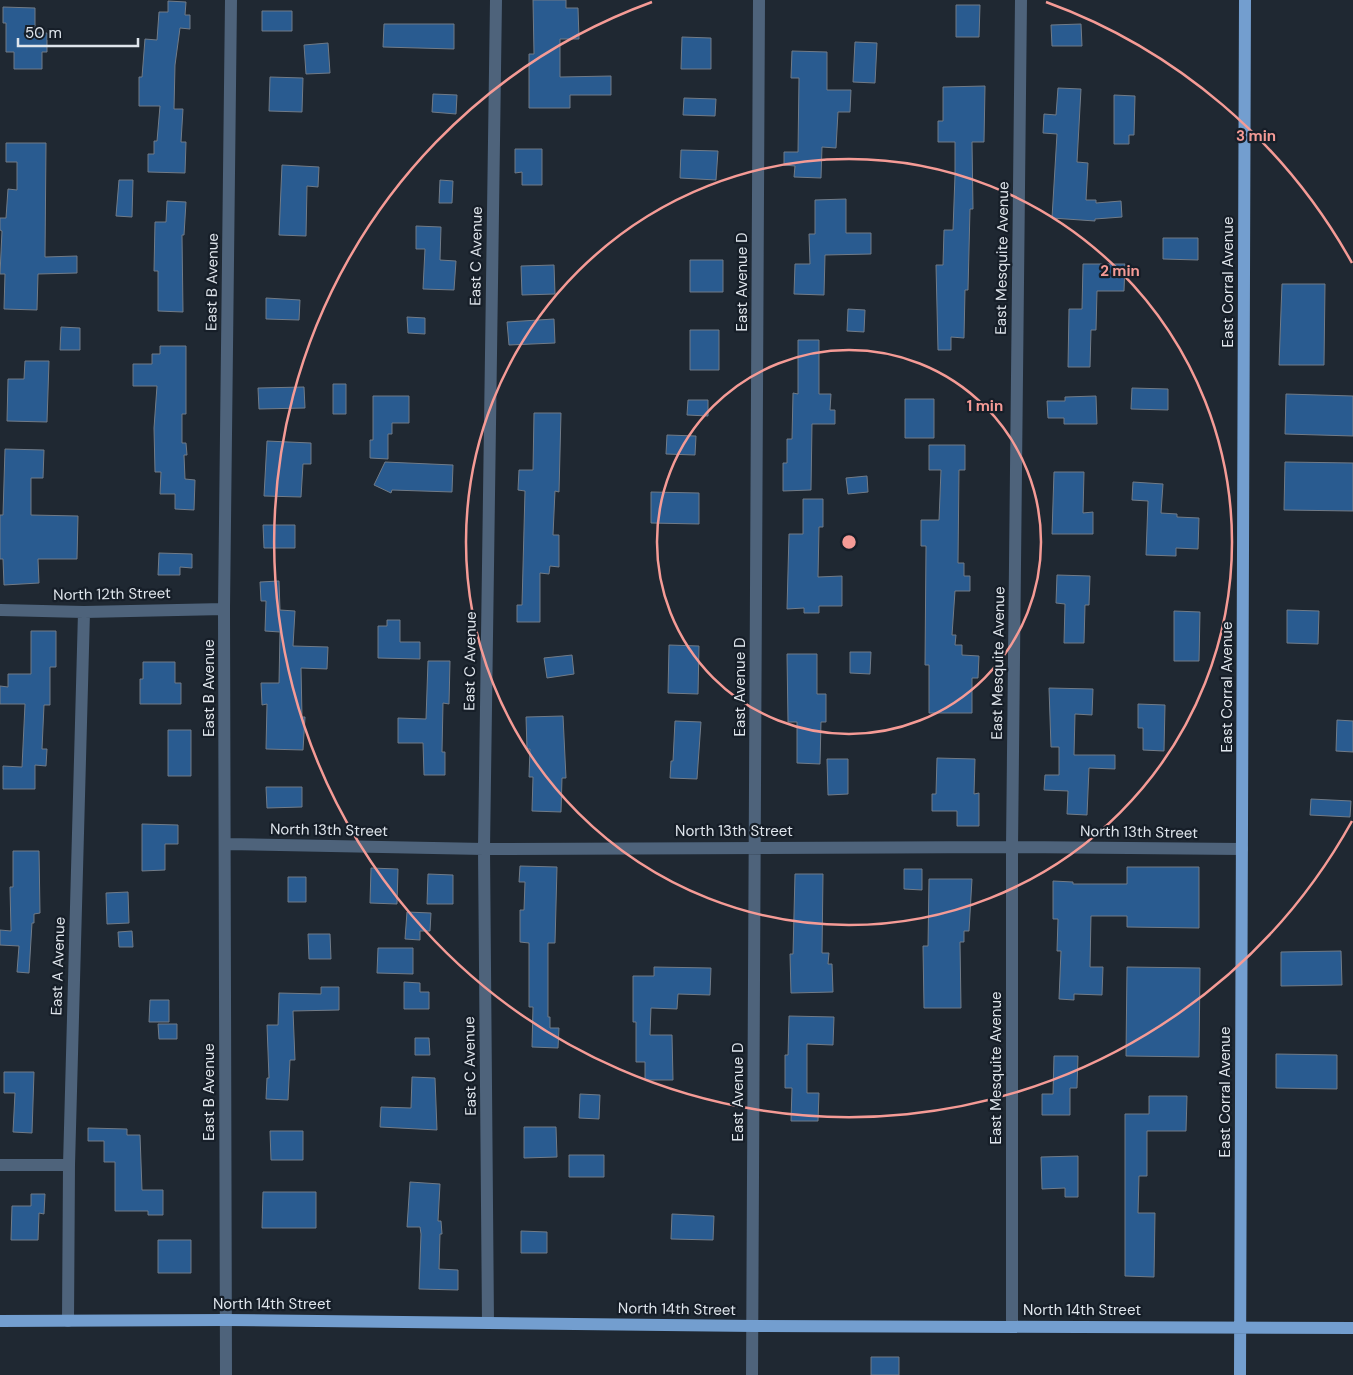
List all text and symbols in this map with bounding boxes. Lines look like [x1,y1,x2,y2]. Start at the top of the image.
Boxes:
scale bar [18,15,138,47]
text: 50 m [25,23,62,43]
text: 3 min [1236,126,1276,146]
street label: East Mesquite Avenue [991,181,1013,335]
street label: East C Avenue [465,206,487,306]
street label: East Corral Avenue [1218,217,1238,347]
street label: East B Avenue [201,233,223,331]
street label: East Avenue D [732,233,752,332]
text: 2 min [1100,261,1140,281]
text: 1 min [967,396,1003,416]
centre of rings [840,533,858,551]
street label: North 12th Street [53,583,171,605]
street label: East Mesquite Avenue [987,586,1009,740]
street label: East C Avenue [459,611,481,711]
street label: East Corral Avenue [1217,622,1237,752]
street label: East Avenue D [730,638,750,737]
street label: East B Avenue [199,639,219,737]
street label: North 13th Street [270,819,388,841]
street label: North 13th Street [675,821,793,841]
street label: North 13th Street [1080,821,1198,843]
street label: East A Avenue [46,916,70,1016]
street label: East Mesquite Avenue [986,991,1006,1145]
street label: East C Avenue [459,1016,481,1116]
street label: East Corral Avenue [1215,1027,1235,1157]
street label: East B Avenue [199,1043,219,1141]
street label: East Avenue D [728,1043,748,1142]
street label: North 14th Street [213,1294,331,1314]
street label: North 14th Street [618,1298,736,1320]
street label: North 14th Street [1023,1300,1141,1320]

